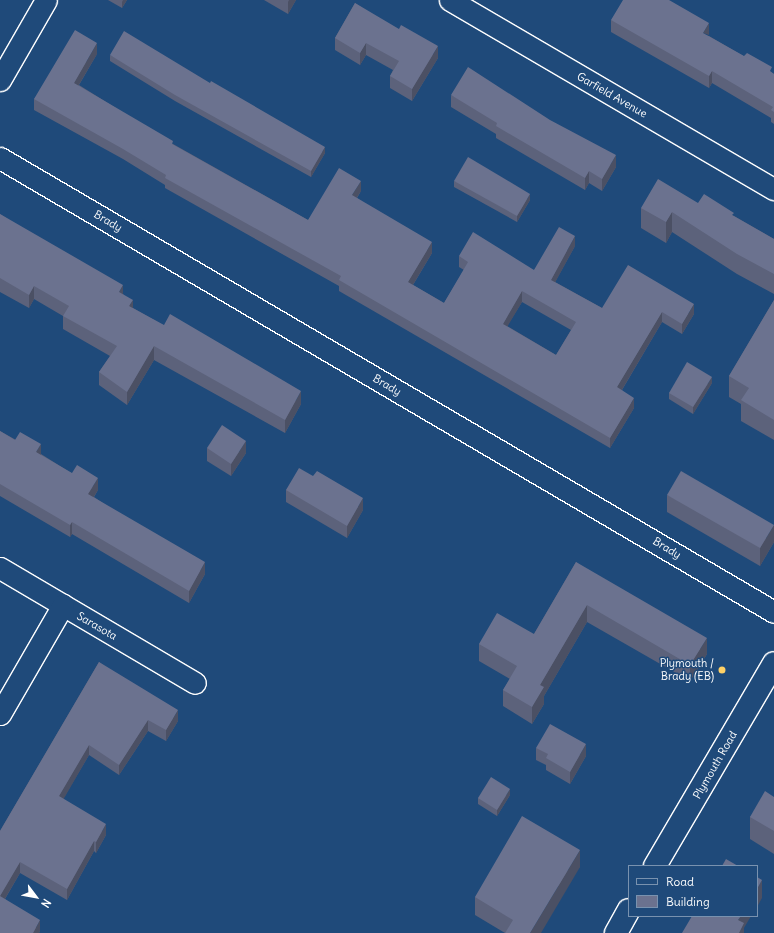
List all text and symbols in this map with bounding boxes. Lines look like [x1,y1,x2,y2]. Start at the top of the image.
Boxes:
street label: Garfield Avenue [574,70,650,120]
street label: Brady [91,208,125,234]
street label: Brady [370,372,404,398]
street label: Brady [651,534,683,562]
street label: Sarasota [75,609,119,643]
place label: Plymouth / Brady (EB) [660,657,714,683]
marker: Plymouth / Brady (EB) [717,665,727,675]
street label: Plymouth Road [690,729,740,801]
legend [628,865,758,917]
text: Road [666,874,694,889]
north arrow [16,877,56,917]
text: Building [666,894,710,909]
text: N [38,896,54,910]

